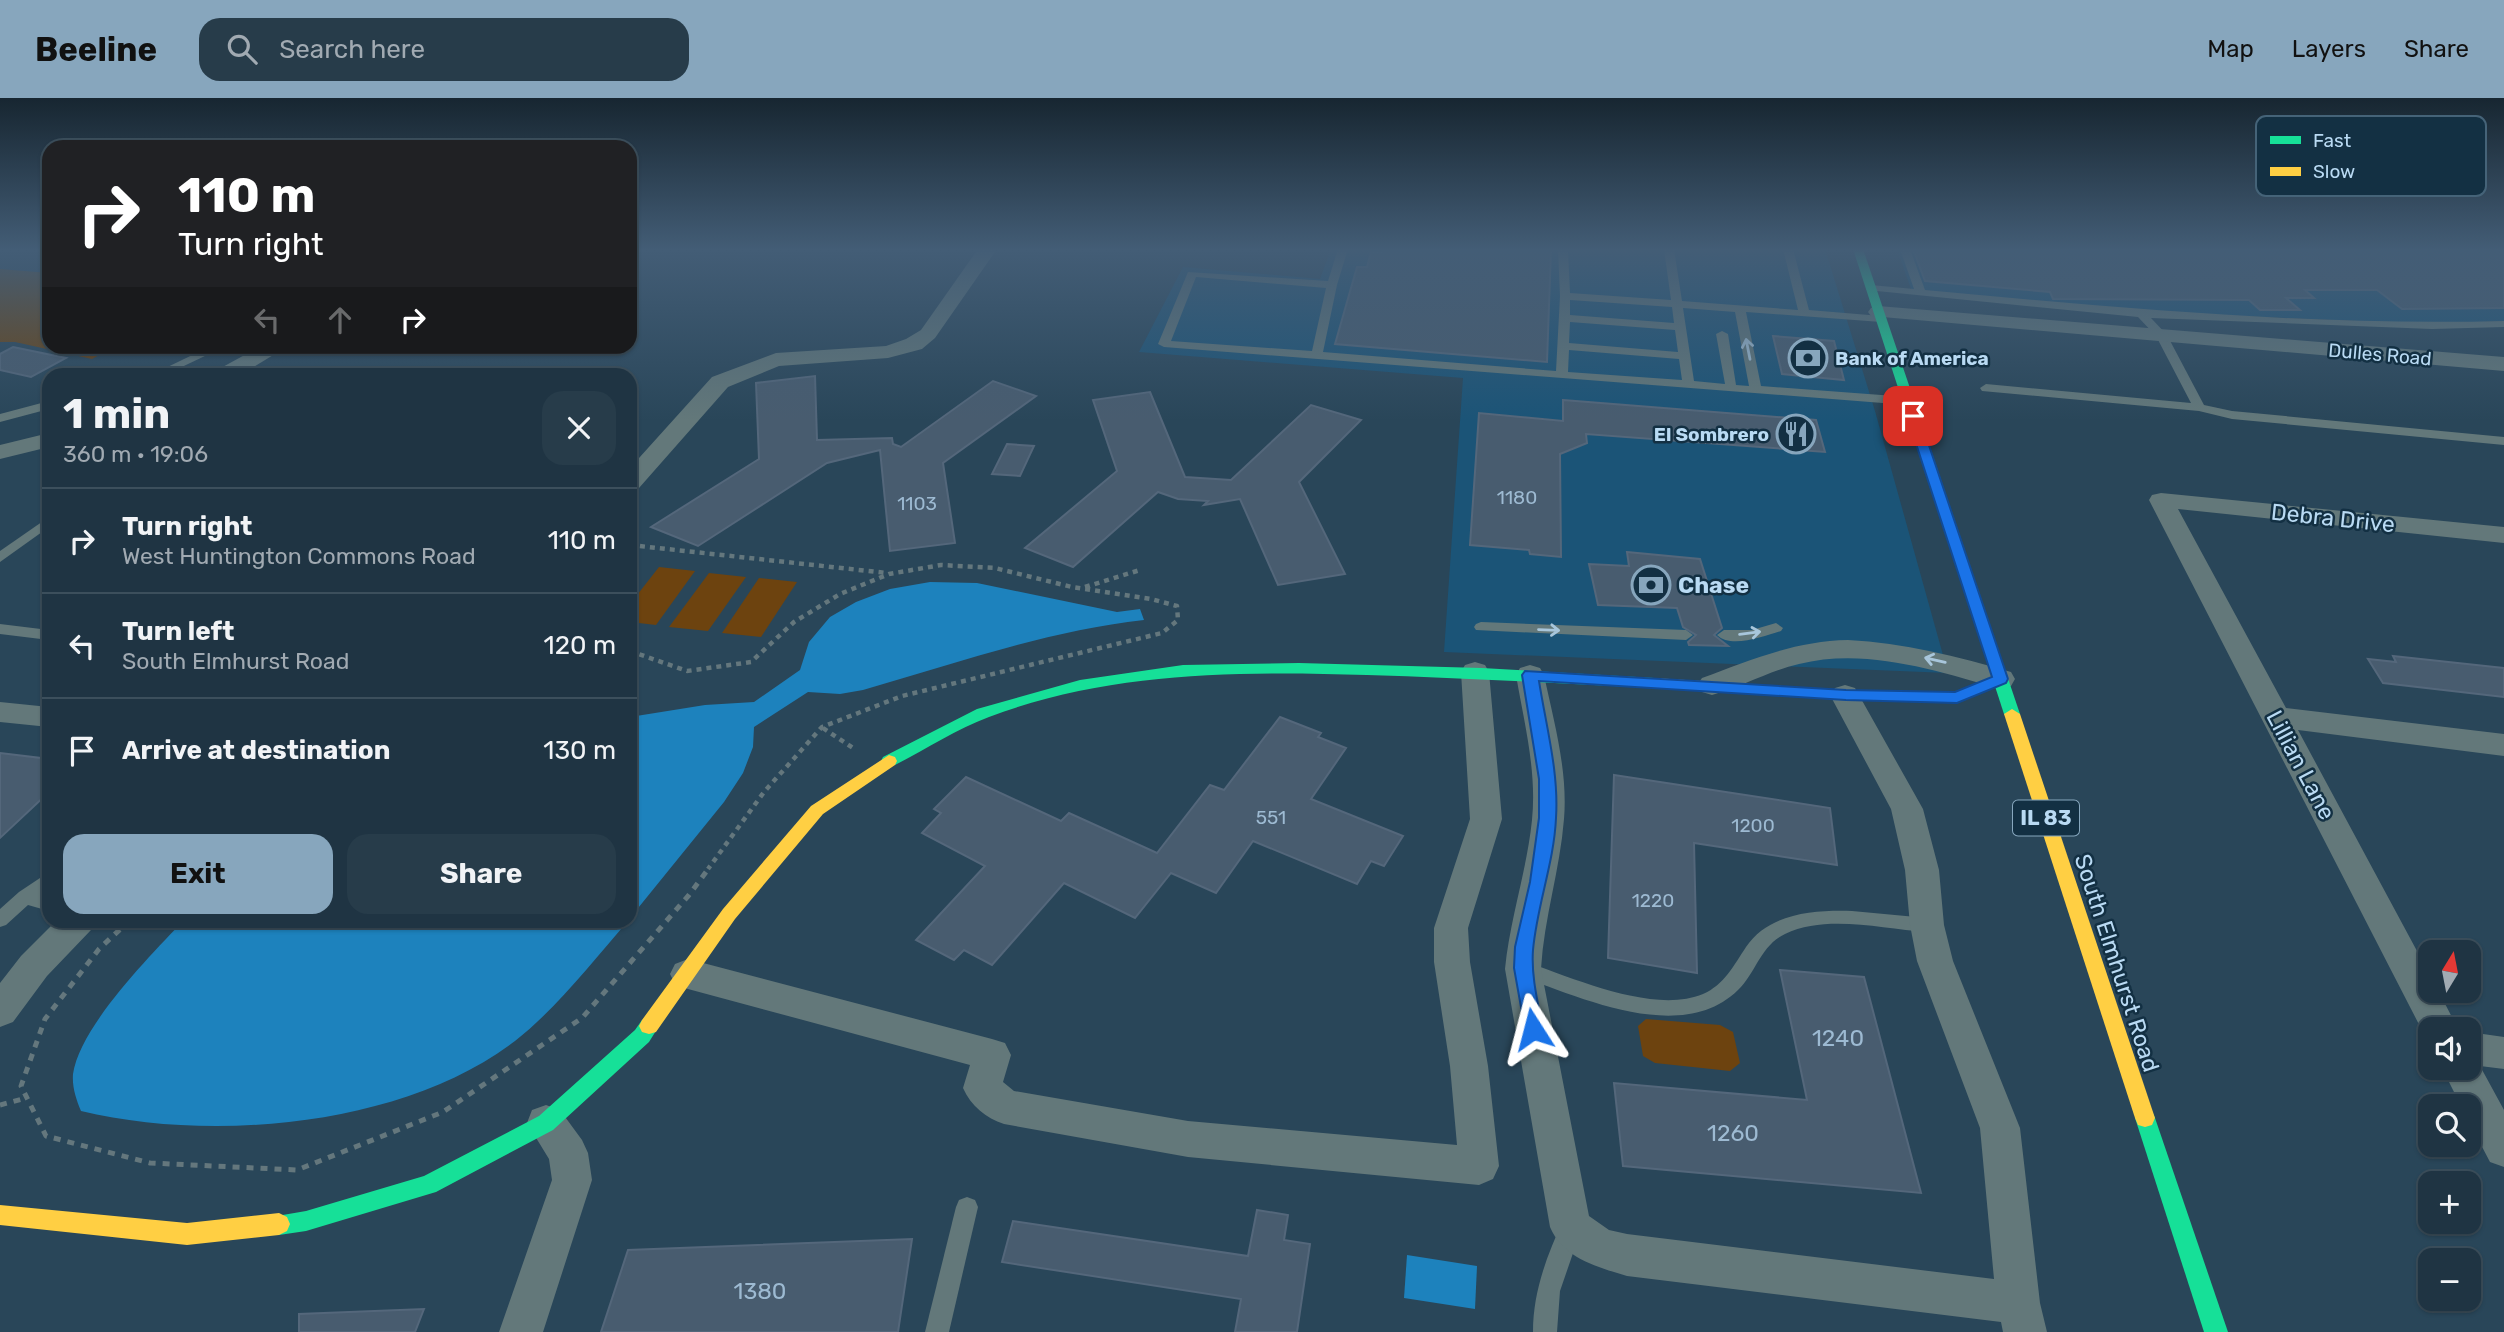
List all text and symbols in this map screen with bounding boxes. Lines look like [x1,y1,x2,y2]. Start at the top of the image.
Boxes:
search box [199,18,689,81]
text: Beeline [35,30,157,69]
icon: search [223,30,261,68]
text: Search here [279,34,425,65]
text: Map [2207,35,2254,63]
text: Layers [2292,35,2366,63]
text: Share [2404,35,2469,63]
legend [2256,116,2486,196]
text: Fast [2313,129,2352,152]
text: Slow [2313,160,2355,183]
text: 110 m [178,166,315,224]
icon: right [63,168,154,259]
text: Turn right [178,225,323,263]
icon: left [248,301,286,339]
icon: ahead [321,301,359,339]
icon: right [394,301,432,339]
bank icon: Bank of America [1787,337,1829,379]
one-way arrow [1741,338,1755,361]
street label: Dulles Road [2327,339,2433,370]
place label: Bank of America [1835,347,1989,370]
pin [1883,386,1943,446]
text: 1 min [63,389,170,439]
button: close [542,391,616,465]
icon: arrive [1894,397,1932,435]
restaurant icon: El Sombrero [1775,413,1817,455]
place label: El Sombrero [1654,423,1769,446]
text: 360 m · 19:06 [63,440,208,468]
house number: 1180 [1497,486,1537,509]
house number: 1103 [897,492,937,515]
street label: Debra Drive [2270,498,2396,538]
text: Turn right [122,511,252,542]
icon: right [63,522,101,560]
text: 110 m [548,525,616,556]
text: West Huntington Commons Road [122,542,476,570]
bank icon: Chase [1630,564,1672,606]
place label: Chase [1678,571,1749,599]
text: Turn left [122,616,234,647]
one-way arrow [1537,623,1560,636]
icon: left [63,627,101,665]
one-way arrow [1738,627,1761,640]
text: 120 m [544,630,616,661]
text: South Elmhurst Road [122,647,349,675]
one-way arrow [1924,653,1947,666]
street label: Lillian Lane [2260,705,2342,825]
icon: arrive [63,732,101,770]
text: Arrive at destination [122,735,390,766]
text: 130 m [543,735,616,766]
road number: IL 83 [2013,800,2079,836]
house number: 551 [1256,806,1286,829]
house number: 1200 [1731,814,1775,837]
button: Exit [63,834,333,914]
button: Share [347,834,616,914]
street label: South Elmhurst Road [2069,851,2165,1075]
house number: 1220 [1632,889,1674,912]
north arrow [2418,940,2482,1003]
map controls [2418,940,2481,1311]
position arrow [1496,992,1570,1066]
button: sound [2418,1017,2481,1080]
house number: 1240 [1812,1024,1864,1052]
button: search [2418,1094,2481,1157]
house number: 1260 [1707,1119,1759,1147]
button: + [2418,1171,2481,1234]
button: − [2418,1248,2481,1311]
house number: 1380 [734,1277,786,1305]

